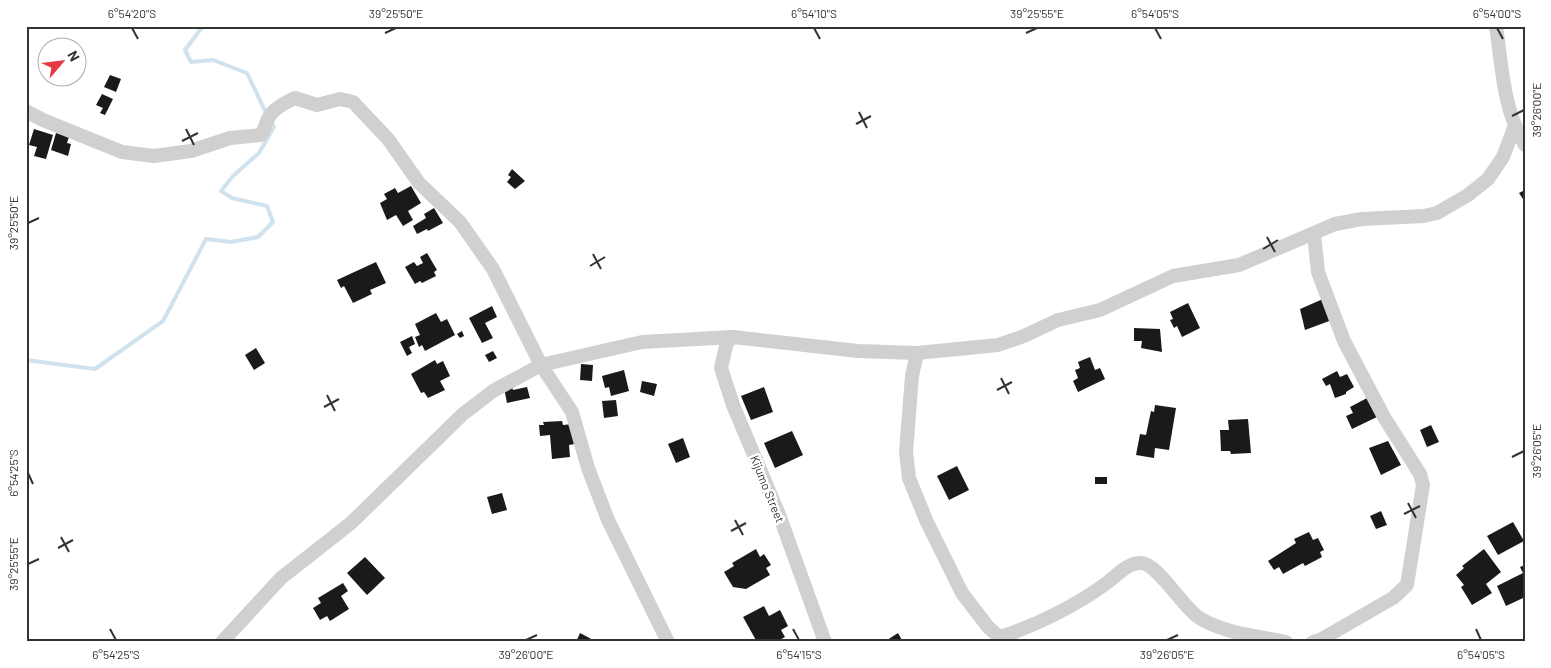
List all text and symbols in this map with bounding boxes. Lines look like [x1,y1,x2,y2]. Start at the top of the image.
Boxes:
text: 6°54'20"S [108,6,156,20]
text: 39°25'50"E [369,6,423,20]
text: 6°54'10"S [791,6,837,20]
text: 39°25'55"E [1010,6,1064,20]
text: 6°54'05"S [1131,6,1179,20]
text: 6°54'00"S [1473,6,1521,20]
north arrow [38,38,88,88]
text: N [64,48,84,64]
text: 39°26'00"E [1529,82,1543,138]
text: 39°25'50"E [6,196,20,250]
text: 39°26'05"E [1529,424,1543,478]
text: 6°54'25"S [6,449,20,497]
street label: Kijumo Street [748,453,788,524]
text: 39°25'55"E [6,537,20,591]
text: 6°54'25"S [92,647,140,661]
text: 39°26'00"E [498,647,554,661]
text: 6°54'15"S [776,647,822,661]
text: 39°26'05"E [1140,647,1194,661]
text: 6°54'05"S [1457,647,1505,661]

